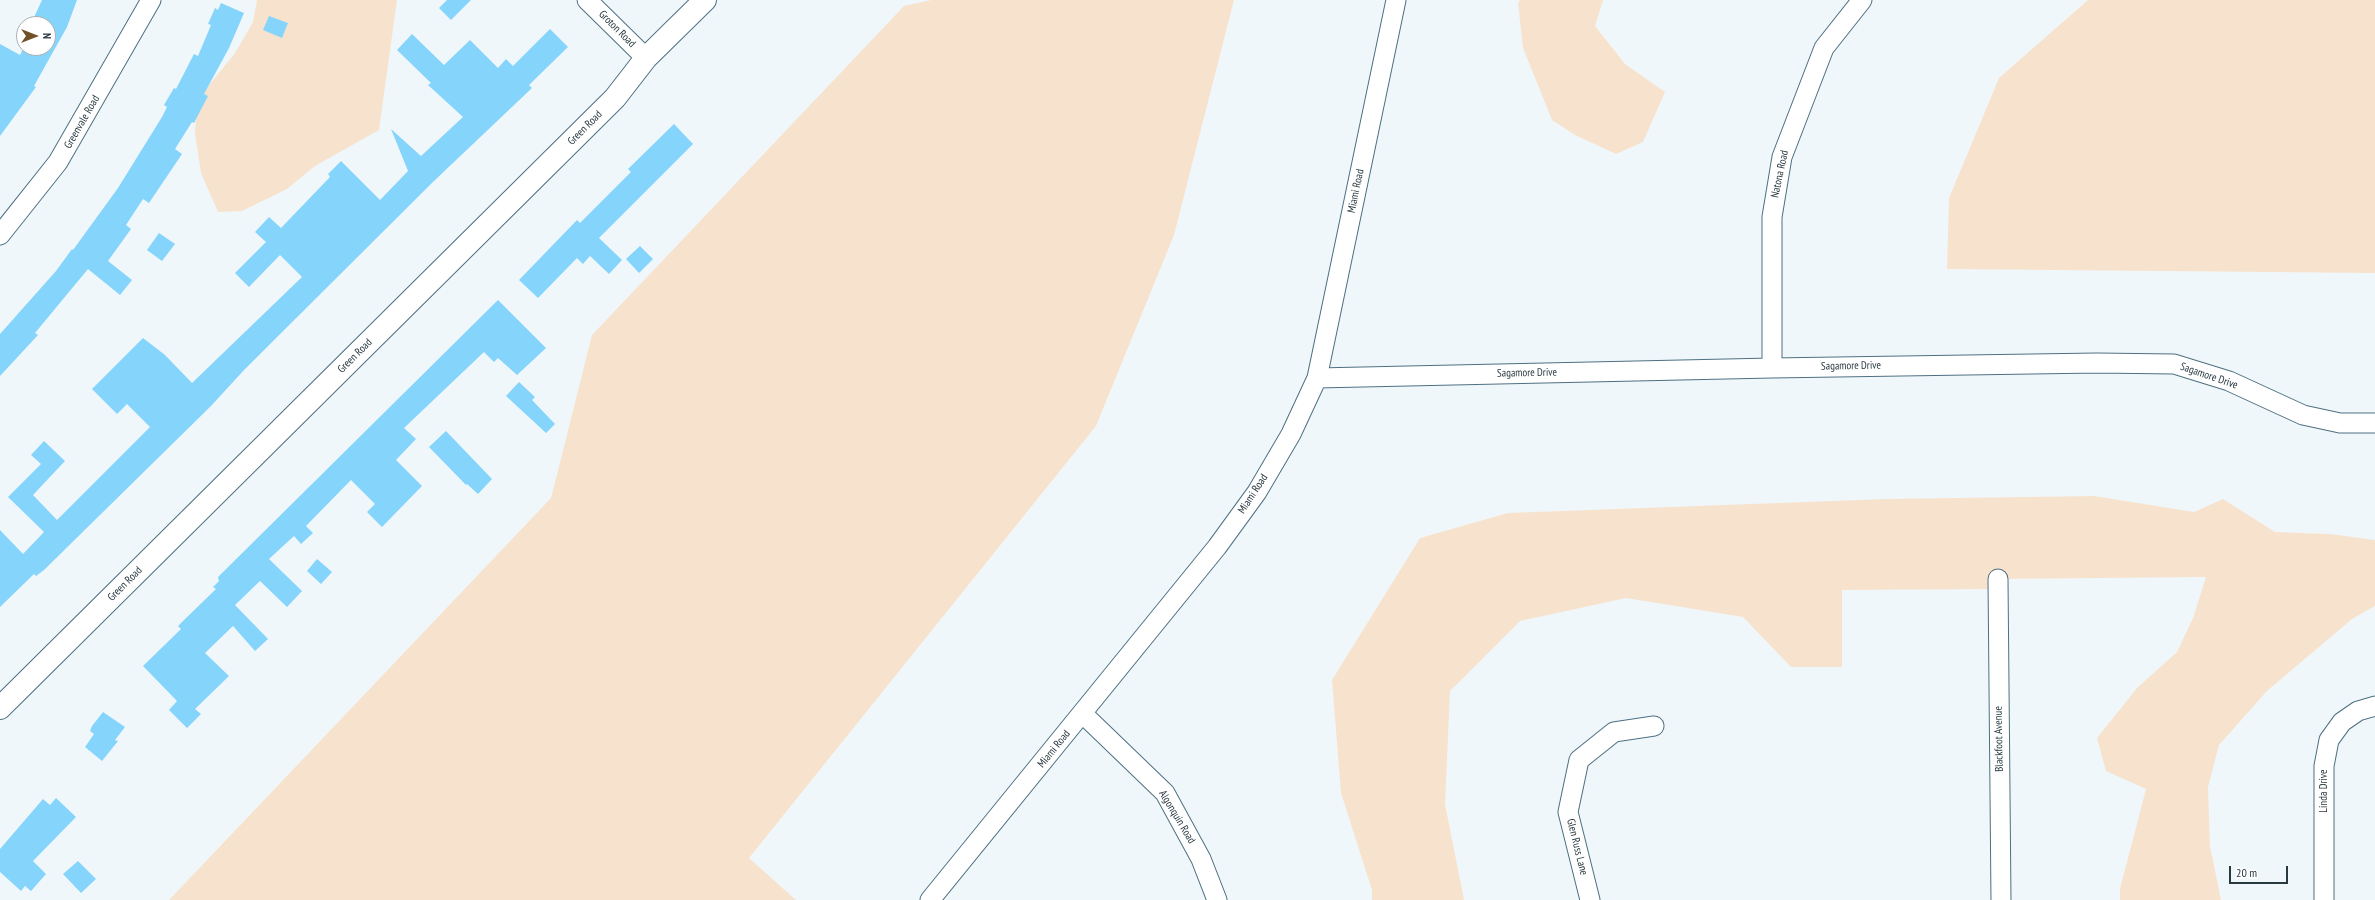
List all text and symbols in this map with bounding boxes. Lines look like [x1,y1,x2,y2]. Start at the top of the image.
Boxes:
street label: Groton Road [596,8,638,50]
north arrow [16,16,56,56]
text: N [40,33,54,39]
street label: Greenvale Road [62,93,102,151]
street label: Green Road [565,108,605,148]
street label: Natona Road [1769,149,1791,199]
street label: Miami Road [1345,168,1367,214]
street label: Green Road [335,336,375,376]
street label: Sagamore Drive [1821,359,1881,373]
street label: Sagamore Drive [2178,360,2240,392]
street label: Sagamore Drive [1497,366,1557,380]
street label: Miami Road [1235,472,1271,516]
street label: Green Road [105,564,145,604]
street label: Blackfoot Avenue [1992,706,2006,772]
street label: Miami Road [1035,728,1073,770]
street label: Linda Drive [2317,769,2331,813]
street label: Algonquin Road [1156,788,1198,846]
street label: Glen Russ Lane [1564,817,1590,877]
scale bar [2231,858,2290,884]
text: 20 m [2236,865,2257,880]

